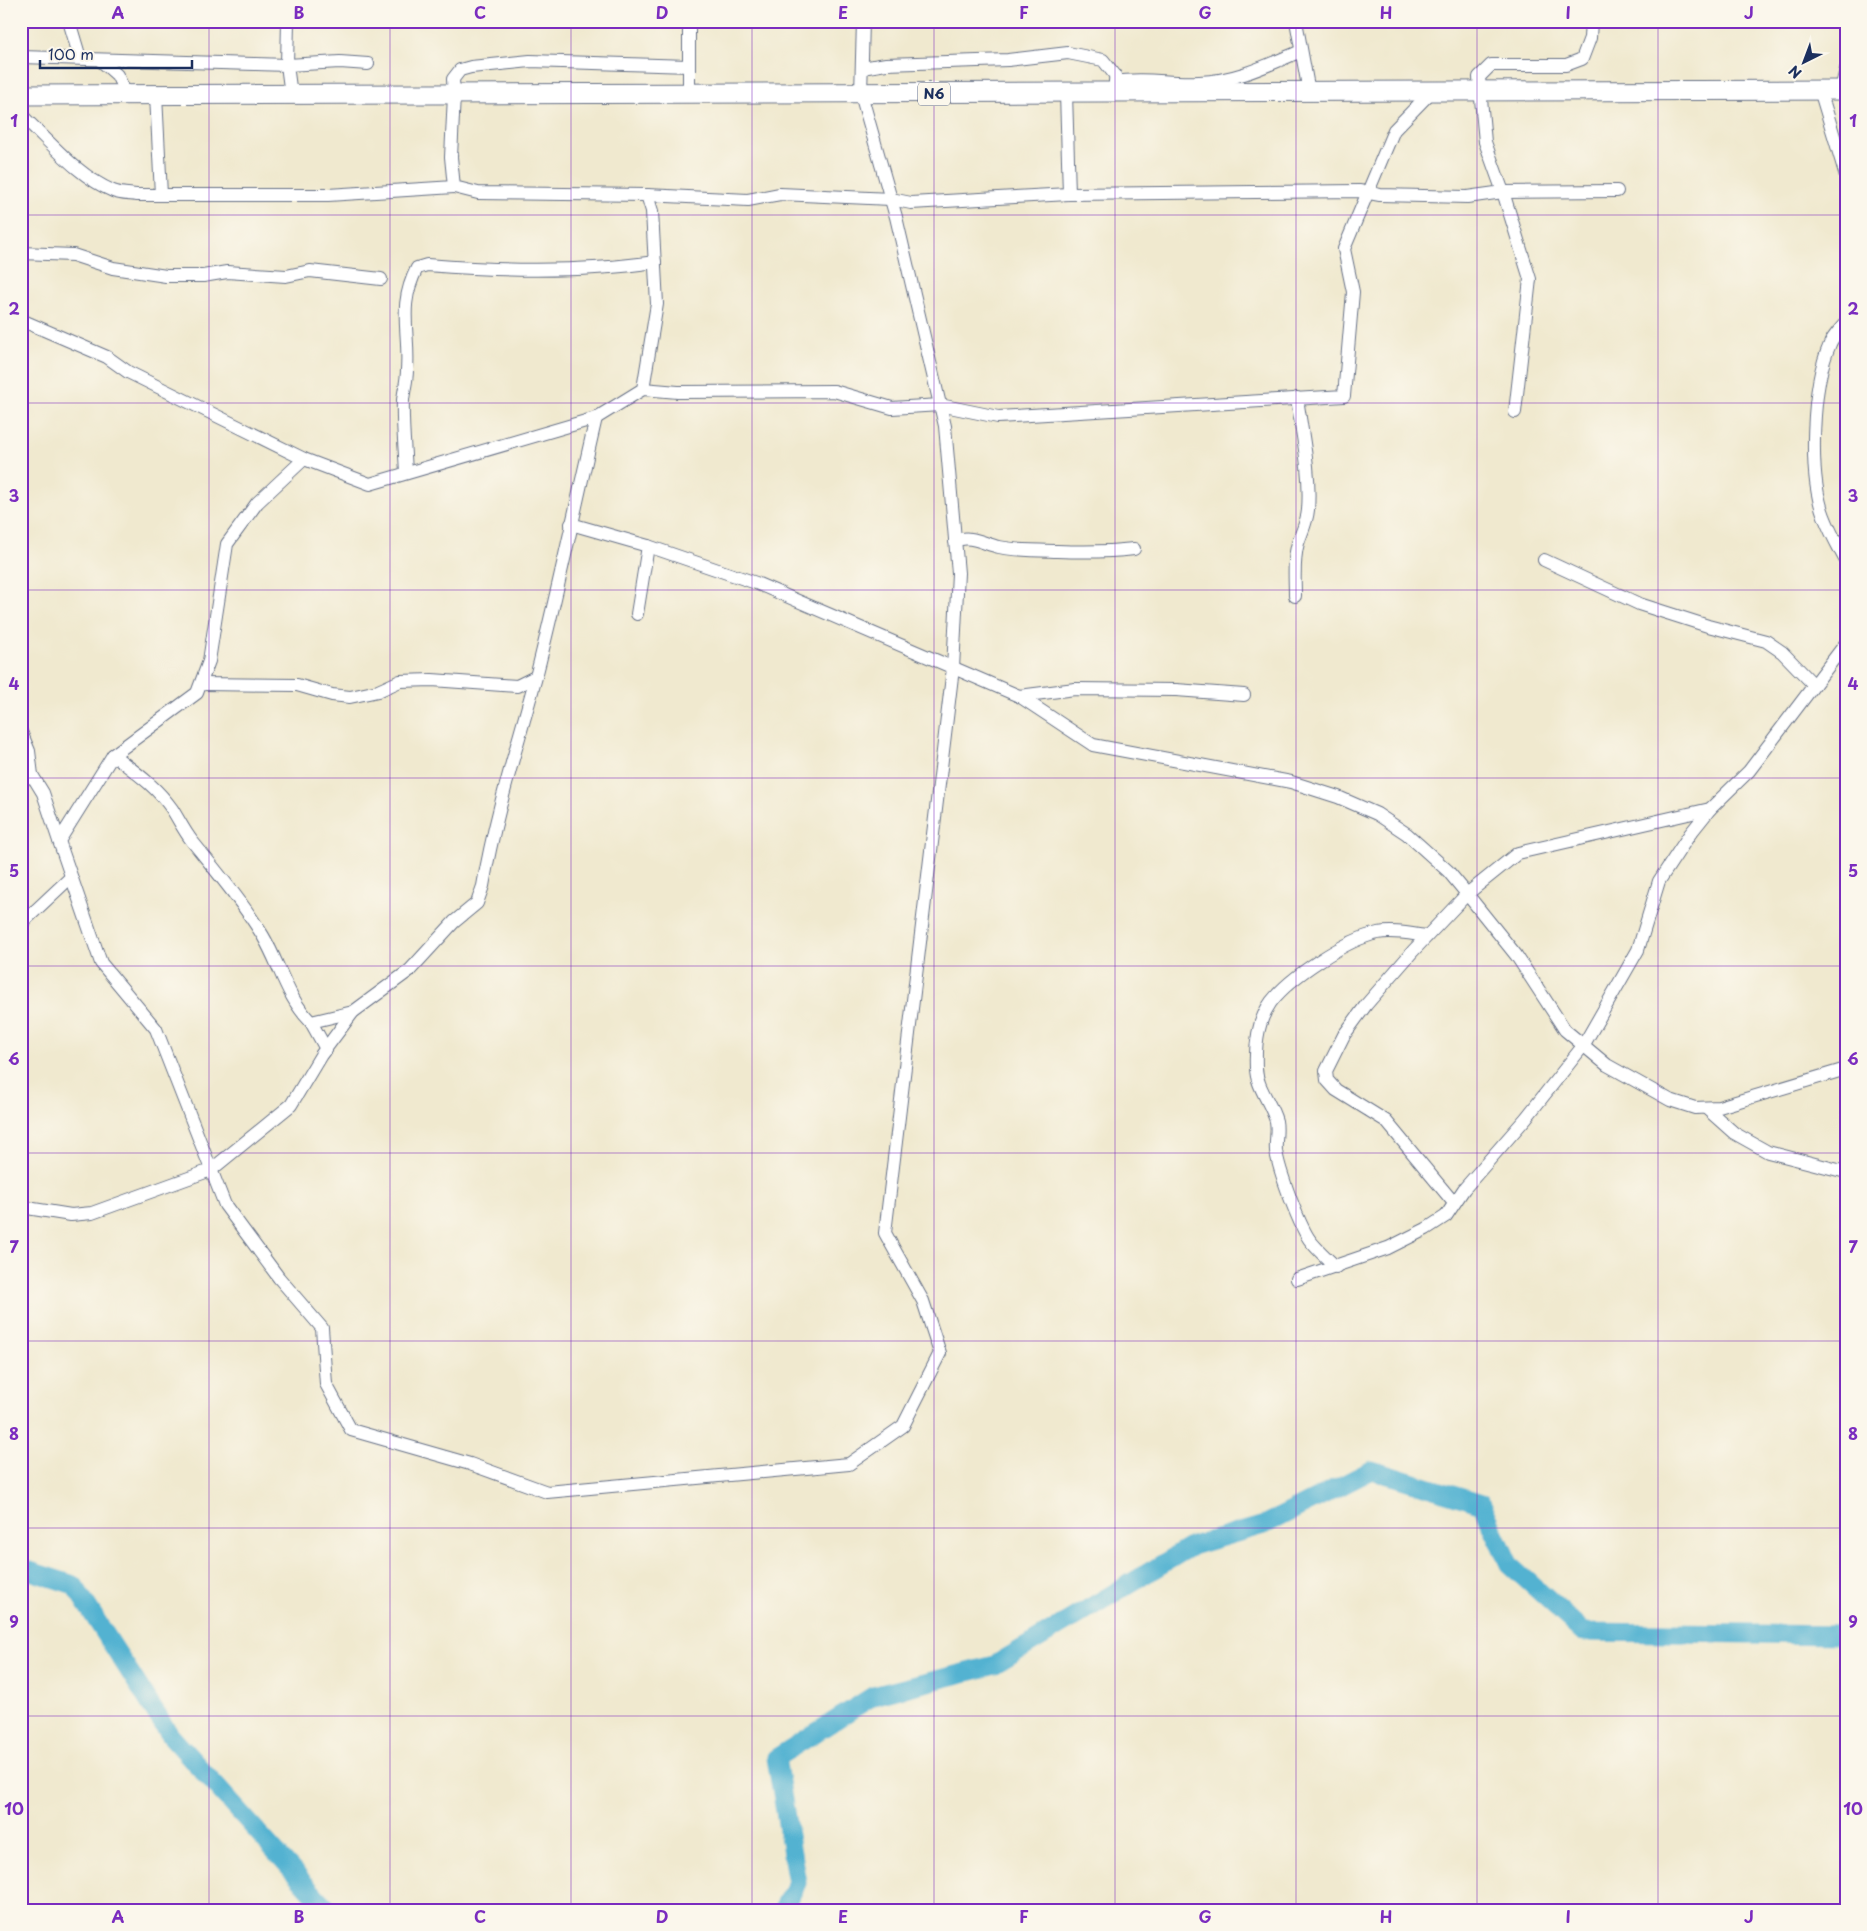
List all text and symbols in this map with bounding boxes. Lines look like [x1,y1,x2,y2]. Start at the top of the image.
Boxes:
text: A [112,0,125,24]
text: B [294,0,305,24]
text: C [474,0,486,24]
text: D [656,0,668,24]
text: E [838,0,848,24]
text: F [1019,0,1029,24]
text: G [1198,0,1212,24]
text: H [1380,0,1392,24]
text: I [1565,0,1571,24]
text: J [1744,0,1754,24]
scale bar [40,38,192,70]
north arrow [1780,38,1830,88]
text: 100 m [48,42,94,65]
text: N [1784,61,1806,84]
road number: N6 [918,82,950,106]
text: 1 [10,108,18,132]
text: 1 [1849,108,1857,132]
text: 2 [8,296,20,320]
text: 2 [1847,296,1859,320]
text: 3 [9,483,19,507]
text: 3 [1848,483,1858,507]
text: 4 [9,671,20,695]
text: 4 [1848,671,1859,695]
text: 5 [9,858,19,882]
text: 5 [1848,858,1858,882]
text: 6 [8,1046,20,1070]
text: 6 [1847,1046,1859,1070]
text: 7 [9,1234,19,1258]
text: 7 [1848,1234,1858,1258]
text: 8 [9,1421,19,1445]
text: 8 [1848,1421,1858,1445]
text: 9 [9,1609,19,1633]
text: 9 [1848,1609,1858,1633]
text: 10 [4,1796,24,1820]
text: 10 [1843,1796,1863,1820]
text: A [112,1904,125,1928]
text: B [294,1904,305,1928]
text: C [474,1904,486,1928]
text: D [656,1904,668,1928]
text: E [838,1904,848,1928]
text: F [1019,1904,1029,1928]
text: G [1198,1904,1212,1928]
text: H [1380,1904,1392,1928]
text: I [1565,1904,1571,1928]
text: J [1744,1904,1754,1928]

